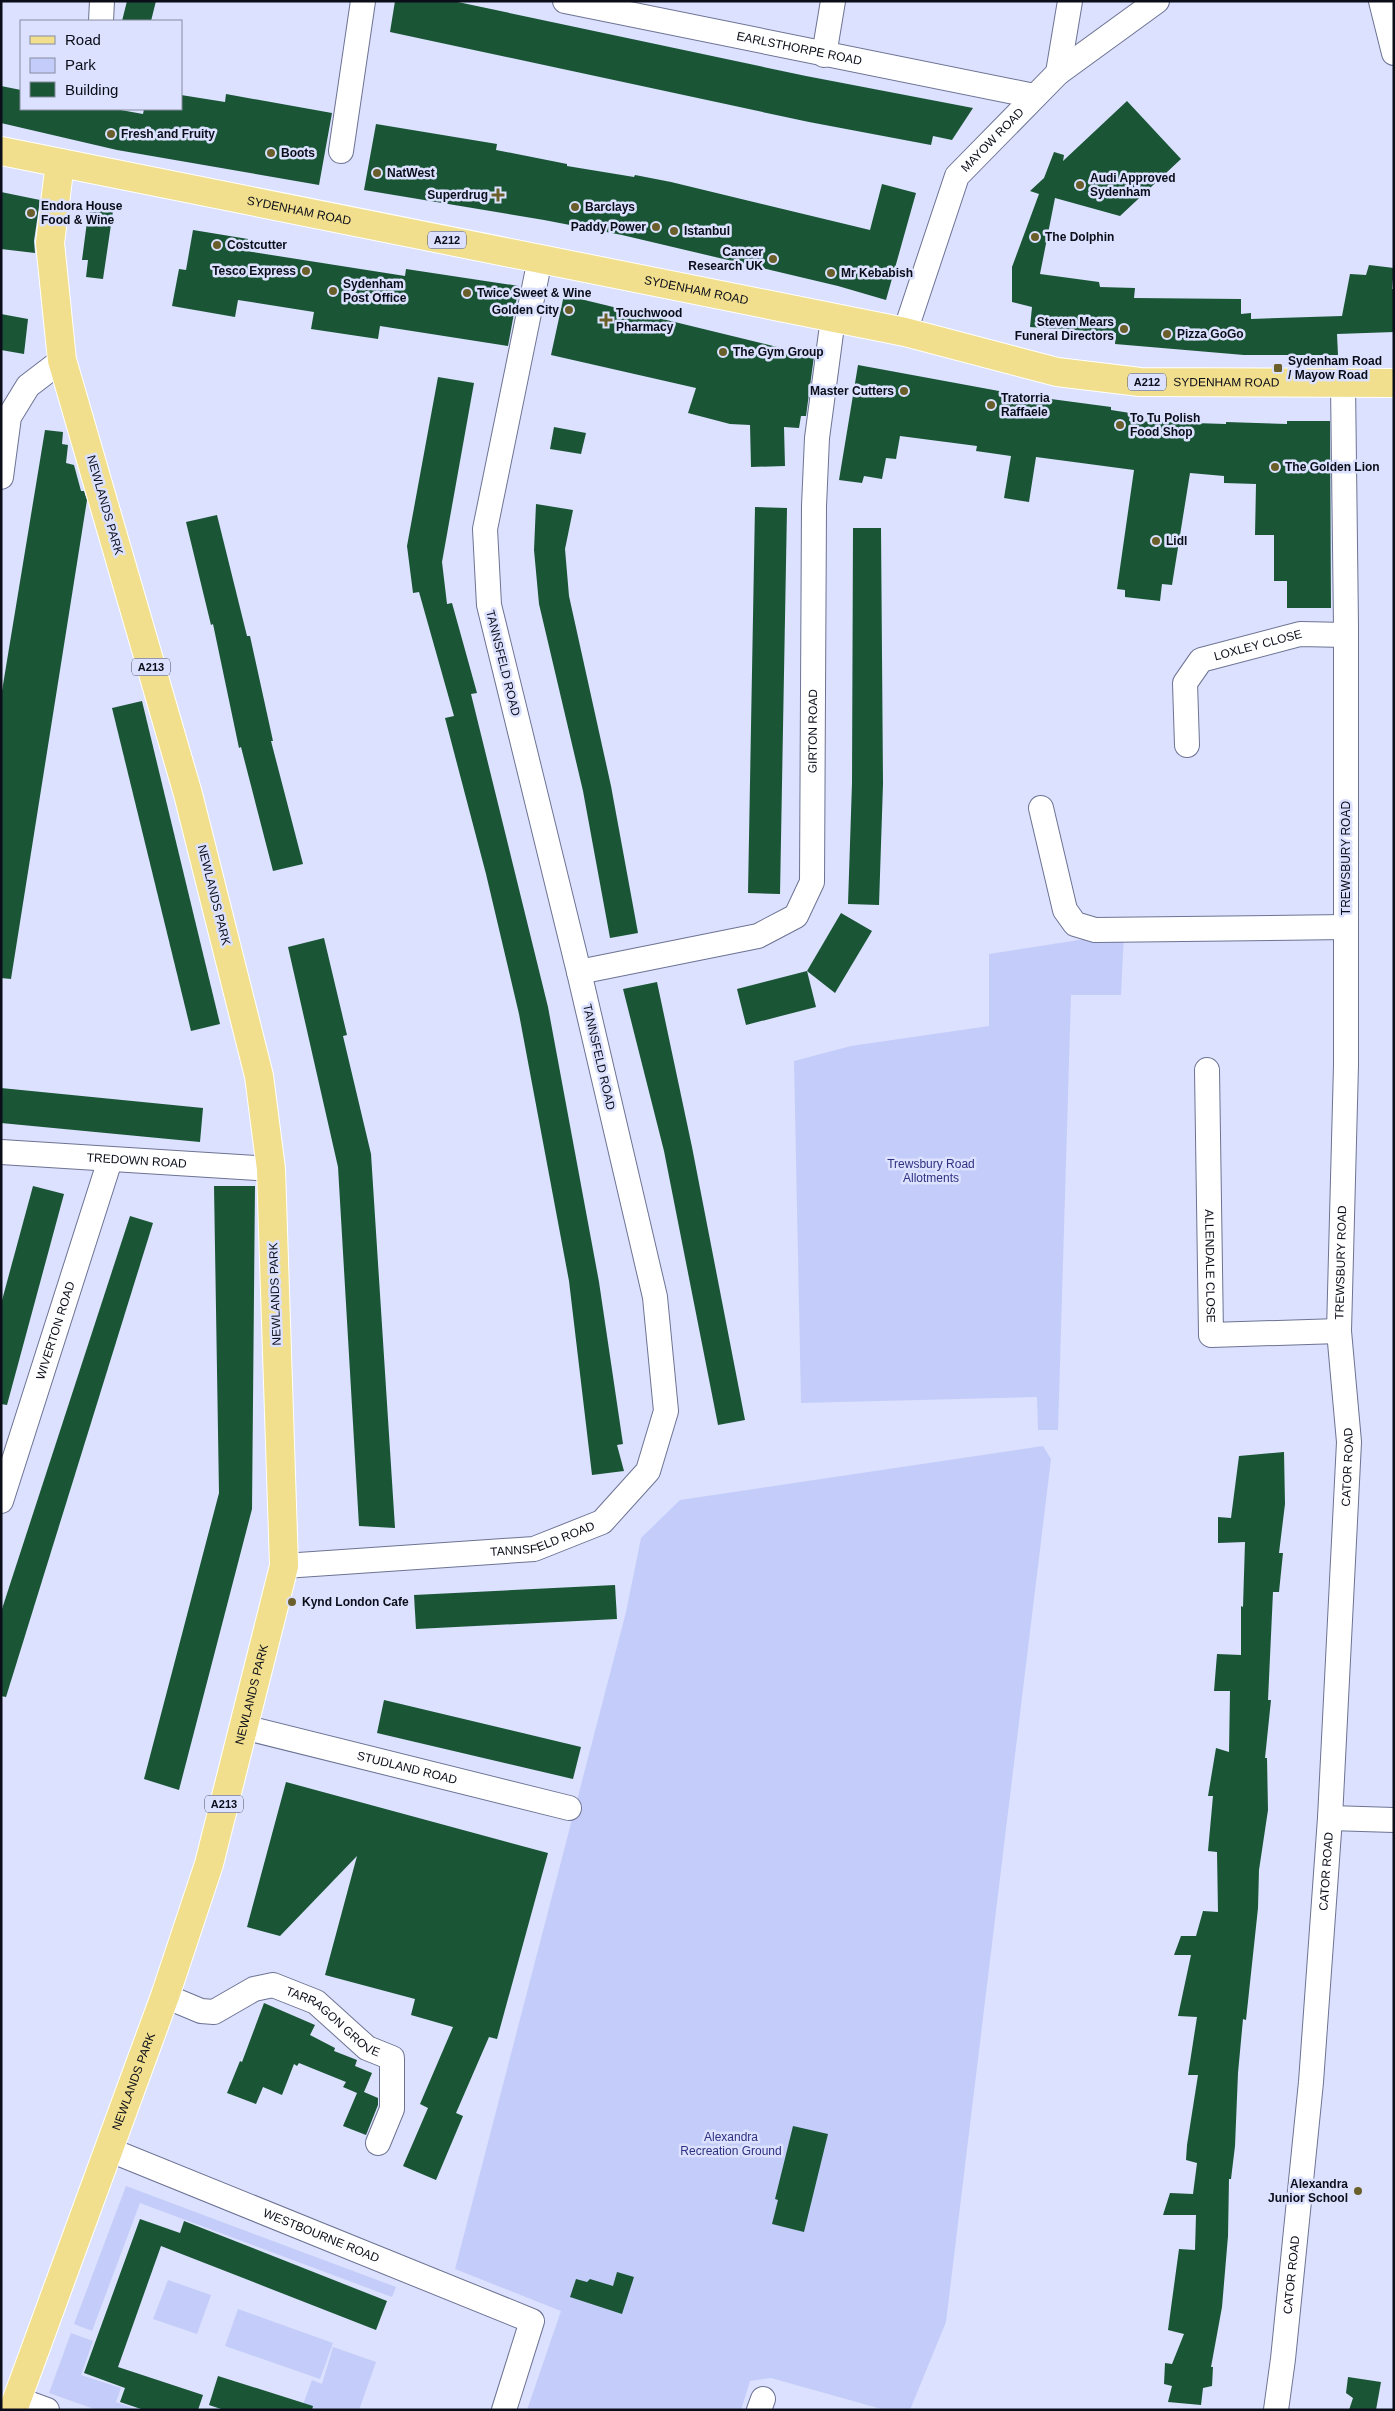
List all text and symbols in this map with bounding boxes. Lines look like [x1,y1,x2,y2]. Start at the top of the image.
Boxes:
legend [20,20,182,110]
street label: EARLSTHORPE ROAD [735,29,863,68]
text: Road [65,31,101,48]
text: Park [65,56,96,73]
text: Building [65,81,118,98]
street label: MAYOW ROAD [958,105,1027,175]
place label: Fresh and Fruity [121,127,215,141]
marker: Fresh and Fruity [105,128,117,140]
place label: Boots [281,146,315,160]
marker: Boots [265,147,277,159]
place label: NatWest [387,166,435,180]
marker: NatWest [371,167,383,179]
place label: Audi Approved Sydenham [1090,171,1176,199]
marker: Audi Approved Sydenham [1074,179,1086,191]
place label: Superdrug [427,188,488,202]
marker: Superdrug [492,189,504,201]
street label: SYDENHAM ROAD [246,193,353,228]
place label: Endora House Food & Wine [41,199,123,227]
place label: Barclays [585,200,635,214]
marker: Barclays [569,201,581,213]
marker: Endora House Food & Wine [25,207,37,219]
place label: Paddy Power [571,220,646,234]
marker: Paddy Power [650,221,662,233]
place label: Istanbul [684,224,730,238]
marker: Istanbul [668,225,680,237]
place label: The Dolphin [1045,230,1114,244]
marker: The Dolphin [1029,231,1041,243]
road number: A212 [428,232,466,248]
place label: Costcutter [227,238,287,252]
marker: Costcutter [211,239,223,251]
place label: Cancer Research UK [688,245,763,273]
marker: Cancer Research UK [767,253,779,265]
place label: Tesco Express [212,264,296,278]
marker: Tesco Express [300,265,312,277]
place label: Mr Kebabish [841,266,913,280]
marker: Mr Kebabish [825,267,837,279]
street label: SYDENHAM ROAD [643,273,750,308]
place label: Sydenham Post Office [343,277,407,305]
marker: Sydenham Post Office [327,285,339,297]
place label: Twice Sweet & Wine [477,286,592,300]
marker: Twice Sweet & Wine [461,287,473,299]
place label: Golden City [492,303,559,317]
marker: Golden City [563,304,575,316]
place label: Touchwood Pharmacy [616,306,682,334]
marker: Touchwood Pharmacy [600,314,612,326]
place label: Steven Mears Funeral Directors [1015,315,1114,343]
marker: Steven Mears Funeral Directors [1118,323,1130,335]
place label: Pizza GoGo [1177,327,1244,341]
marker: Pizza GoGo [1161,328,1173,340]
place label: The Gym Group [733,345,824,359]
marker: The Gym Group [717,346,729,358]
place label: Sydenham Road / Mayow Road [1288,354,1382,382]
marker: Sydenham Road / Mayow Road [1272,362,1284,374]
road number: A212 [1128,374,1166,391]
street label: SYDENHAM ROAD [1173,375,1280,390]
place label: Master Cutters [810,384,894,398]
marker: Master Cutters [898,385,910,397]
place label: Tratorria Raffaele [1001,391,1050,419]
marker: Tratorria Raffaele [985,399,997,411]
place label: To Tu Polish Food Shop [1130,411,1200,439]
marker: To Tu Polish Food Shop [1114,419,1126,431]
street label: NEWLANDS PARK [84,453,126,557]
place label: The Golden Lion [1285,460,1380,474]
marker: The Golden Lion [1269,461,1281,473]
place label: Lidl [1166,534,1187,548]
marker: Lidl [1150,535,1162,547]
street label: TANNSFELD ROAD [483,609,523,718]
street label: LOXLEY CLOSE [1212,627,1304,663]
road number: A213 [132,659,170,676]
street label: GIRTON ROAD [806,689,820,773]
street label: TREWSBURY ROAD [1339,801,1353,915]
street label: NEWLANDS PARK [195,843,233,947]
street label: TANNSFELD ROAD [580,1003,618,1112]
street label: TREDOWN ROAD [86,1150,187,1171]
park label: Trewsbury Road Allotments [887,1157,975,1185]
street label: TREWSBURY ROAD [1332,1205,1349,1320]
street label: ALLENDALE CLOSE [1202,1209,1218,1323]
street label: NEWLANDS PARK [266,1242,284,1346]
street label: WIVERTON ROAD [33,1279,78,1381]
street label: CATOR ROAD [1339,1427,1356,1507]
street label: TANNSFELD ROAD [490,1518,597,1559]
place label: Kynd London Cafe [302,1595,409,1609]
marker: Kynd London Cafe [286,1596,298,1608]
street label: NEWLANDS PARK [232,1643,271,1746]
street label: STUDLAND ROAD [355,1749,459,1787]
road number: A213 [205,1796,243,1812]
street label: CATOR ROAD [1316,1831,1336,1911]
street label: TARRAGON GROVE [284,1984,382,2059]
street label: NEWLANDS PARK [109,2031,158,2132]
park label: Alexandra Recreation Ground [680,2130,782,2158]
place label: Alexandra Junior School [1268,2177,1348,2205]
marker: Alexandra Junior School [1352,2185,1364,2197]
street label: WESTBOURNE ROAD [261,2206,382,2266]
street label: CATOR ROAD [1281,2235,1302,2315]

